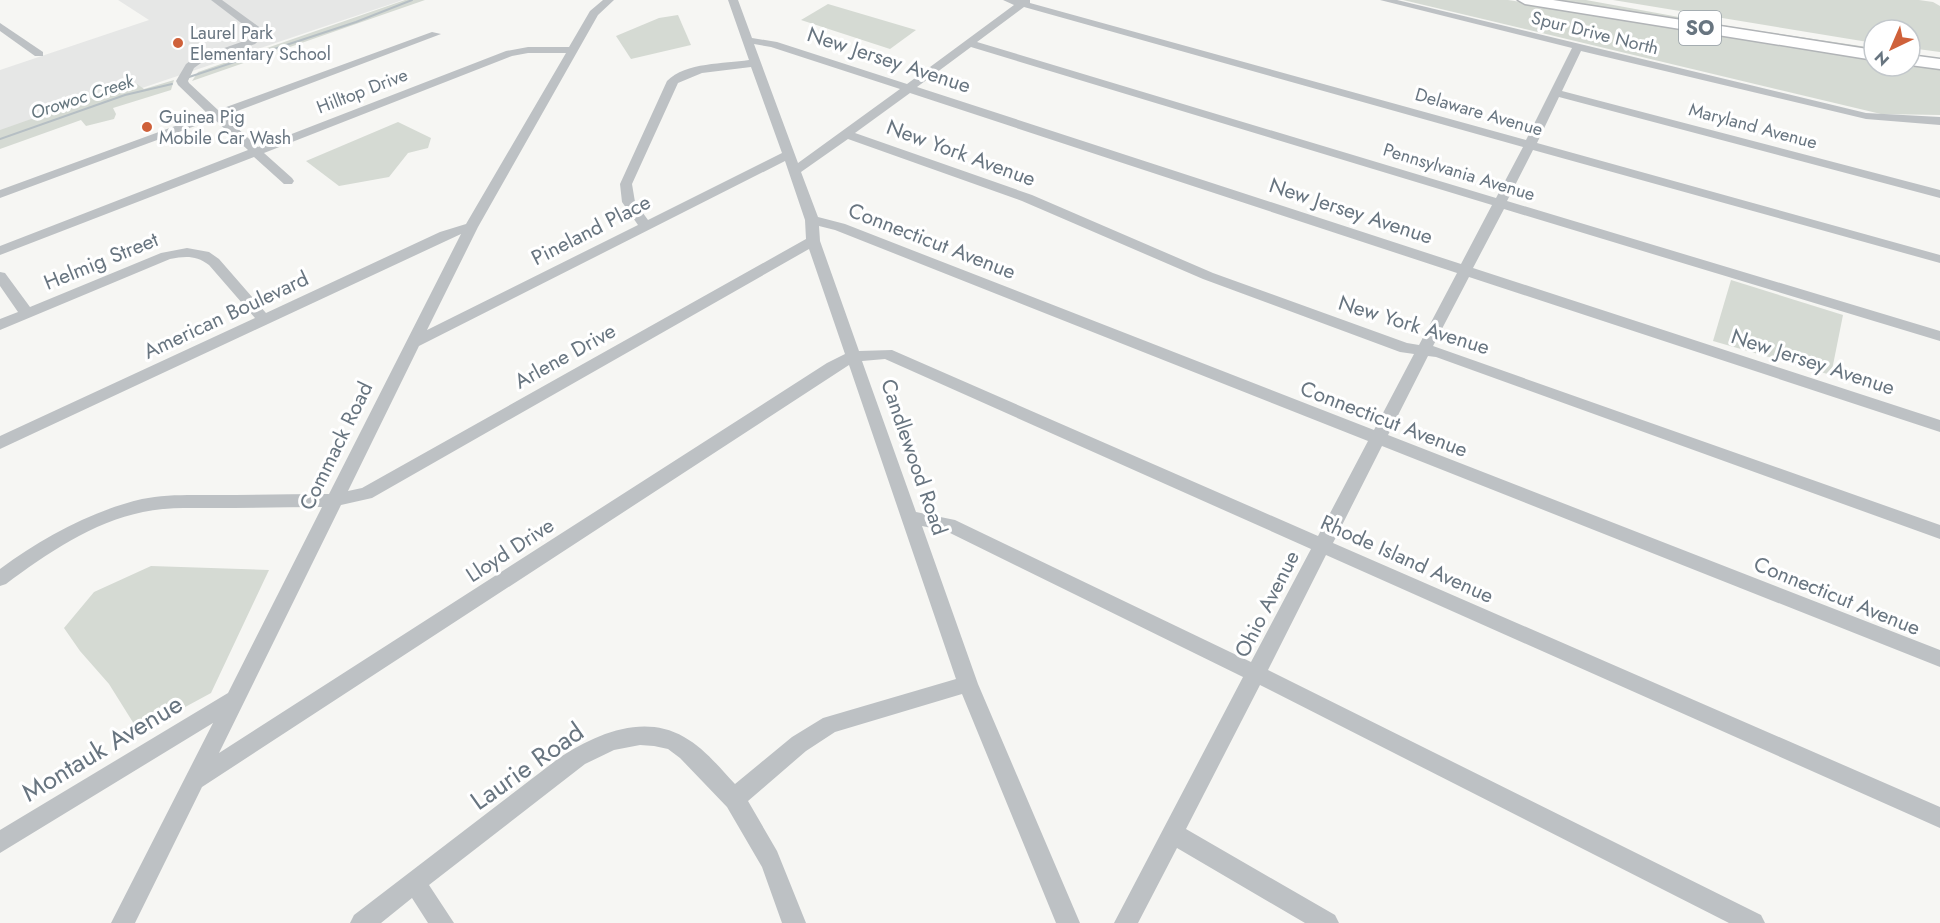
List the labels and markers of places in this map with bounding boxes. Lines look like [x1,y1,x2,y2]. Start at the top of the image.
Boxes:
place label: Laurel Park Elementary School [190,20,331,67]
marker: Laurel Park Elementary School [171,36,185,50]
place label: Guinea Pig Mobile Car Wash [159,104,291,151]
marker: Guinea Pig Mobile Car Wash [140,120,154,134]

